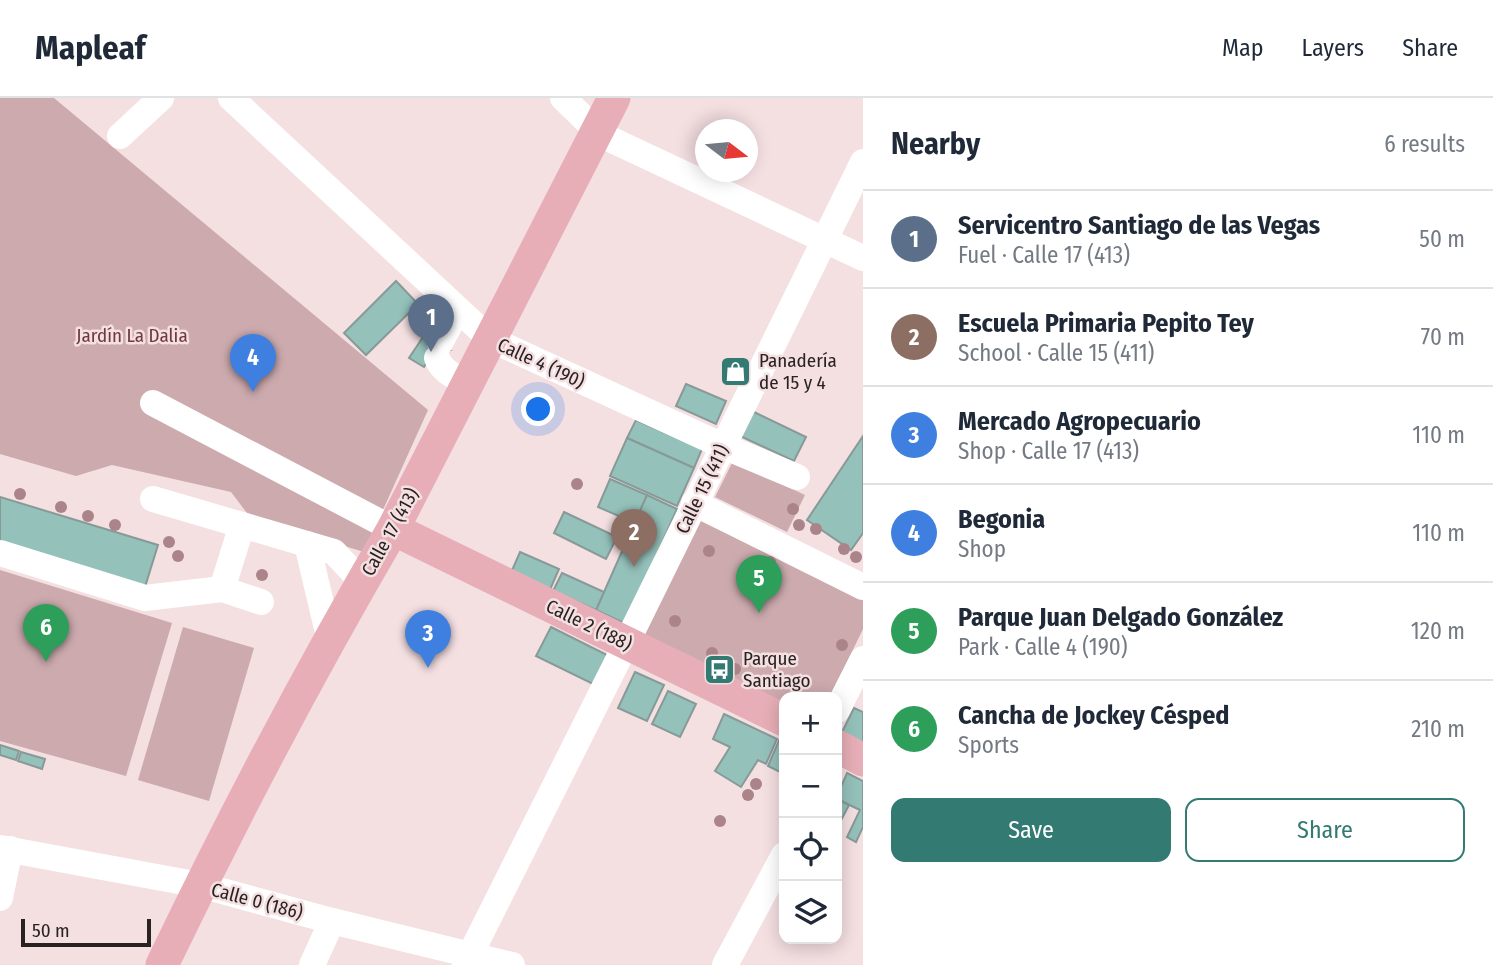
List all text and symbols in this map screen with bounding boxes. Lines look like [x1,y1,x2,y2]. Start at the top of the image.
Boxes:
text: Mapleaf [35,28,146,68]
text: Map [1222,34,1264,62]
text: Layers [1302,34,1364,62]
text: Share [1402,34,1458,62]
north arrow [695,119,758,182]
text: Nearby [891,126,980,162]
text: 6 results [1384,130,1465,158]
text: Servicentro Santiago de las Vegas [958,210,1320,241]
text: 1 [909,225,919,253]
text: 50 m [1419,225,1465,253]
text: Fuel · Calle 17 (413) [958,241,1130,269]
pin: 1 [408,294,454,352]
text: Escuela Primaria Pepito Tey [958,308,1254,339]
text: 2 [909,323,919,351]
text: 70 m [1421,323,1465,351]
park label: Jardín La Dalia [76,324,188,347]
street label: Calle 4 (190) [494,333,588,393]
pin: 4 [230,334,276,392]
text: School · Calle 15 (411) [958,339,1154,367]
place label: Panadería de 15 y 4 [759,349,837,394]
shop icon: Panadería de 15 y 4 [719,354,753,388]
your location [521,392,555,426]
text: Mercado Agropecuario [958,406,1201,437]
text: 3 [909,421,919,449]
text: 110 m [1412,421,1465,449]
text: Shop · Calle 17 (413) [958,437,1139,465]
street label: Calle 15 (411) [670,440,734,538]
street label: Calle 17 (413) [356,484,424,580]
text: Begonia [958,504,1045,535]
pin: 2 [611,509,657,567]
text: 4 [908,519,920,547]
text: 110 m [1412,519,1465,547]
text: Shop [958,535,1006,563]
pin: 5 [736,555,782,613]
street label: Calle 2 (188) [542,594,636,656]
text: Parque Juan Delgado González [958,602,1283,633]
pin: 6 [23,604,69,662]
pin: 3 [405,610,451,668]
text: 5 [908,617,920,645]
text: 120 m [1411,617,1465,645]
text: Park · Calle 4 (190) [958,633,1128,661]
place label: Parque Santiago [743,647,811,692]
bus stop icon: Parque Santiago [703,652,737,686]
map controls [779,692,842,944]
button: + [779,692,842,755]
text: Cancha de Jockey Césped [958,700,1230,731]
text: 6 [908,715,920,743]
text: 210 m [1411,715,1465,743]
text: Sports [958,731,1019,759]
button: − [779,755,842,818]
button: Save [891,798,1171,862]
button: Share [1185,798,1465,862]
button: locate [779,818,842,881]
street label: Calle 0 (186) [209,878,305,924]
button: layers [779,881,842,944]
scale bar [21,916,150,948]
text: 50 m [32,919,70,942]

